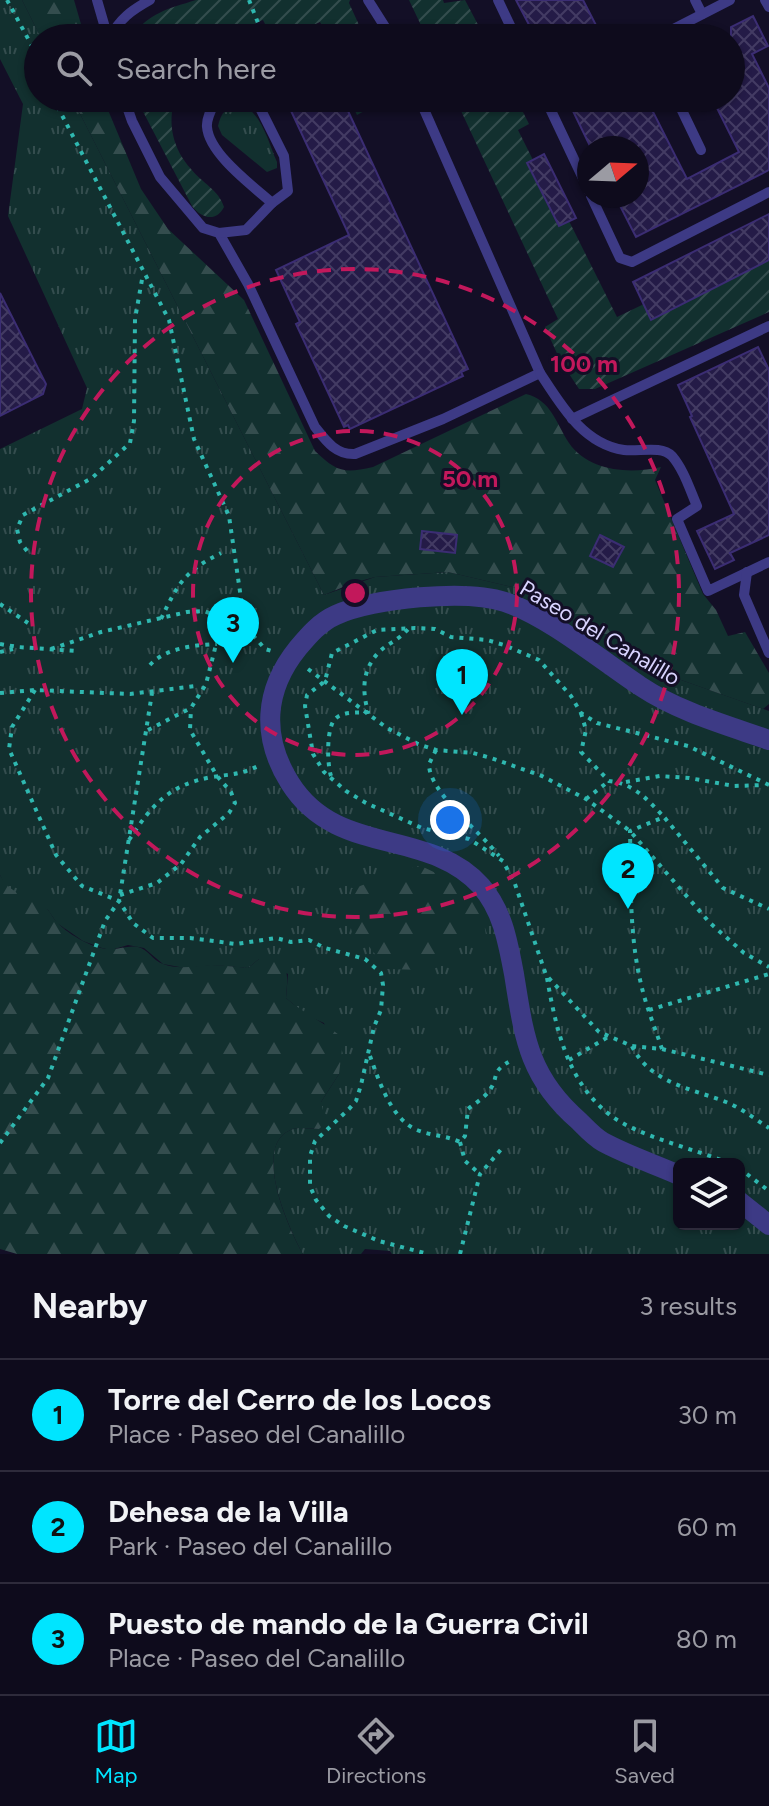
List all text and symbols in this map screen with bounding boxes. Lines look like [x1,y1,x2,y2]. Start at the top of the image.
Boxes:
search box [24,24,745,112]
icon: search [52,46,96,90]
text: Search here [116,50,276,87]
north arrow [577,136,649,208]
text: 100 m [550,349,618,378]
text: 50 m [442,464,498,493]
street label: Paseo del Canalillo [515,574,685,692]
centre of rings [341,579,369,607]
pin: 3 [207,597,259,663]
pin: 1 [436,649,488,715]
your location [430,800,470,840]
pin: 2 [602,843,654,909]
map controls [673,1158,745,1230]
button: layers [673,1158,745,1230]
text: Nearby [32,1286,147,1327]
text: 3 results [639,1290,737,1322]
text: Torre del Cerro de los Locos [108,1381,491,1418]
text: 1 [53,1399,63,1431]
text: 30 m [678,1399,737,1431]
text: Place · Paseo del Canalillo [108,1418,405,1450]
text: Dehesa de la Villa [108,1493,349,1530]
text: 2 [50,1511,66,1543]
text: 60 m [677,1511,737,1543]
text: Park · Paseo del Canalillo [108,1530,392,1562]
text: Puesto de mando de la Guerra Civil [108,1605,589,1642]
text: 3 [51,1623,65,1655]
text: 80 m [676,1623,737,1655]
text: Place · Paseo del Canalillo [108,1642,405,1674]
tab: Map [94,1714,138,1789]
tab: Directions [326,1714,426,1789]
tab: Saved [614,1714,675,1789]

